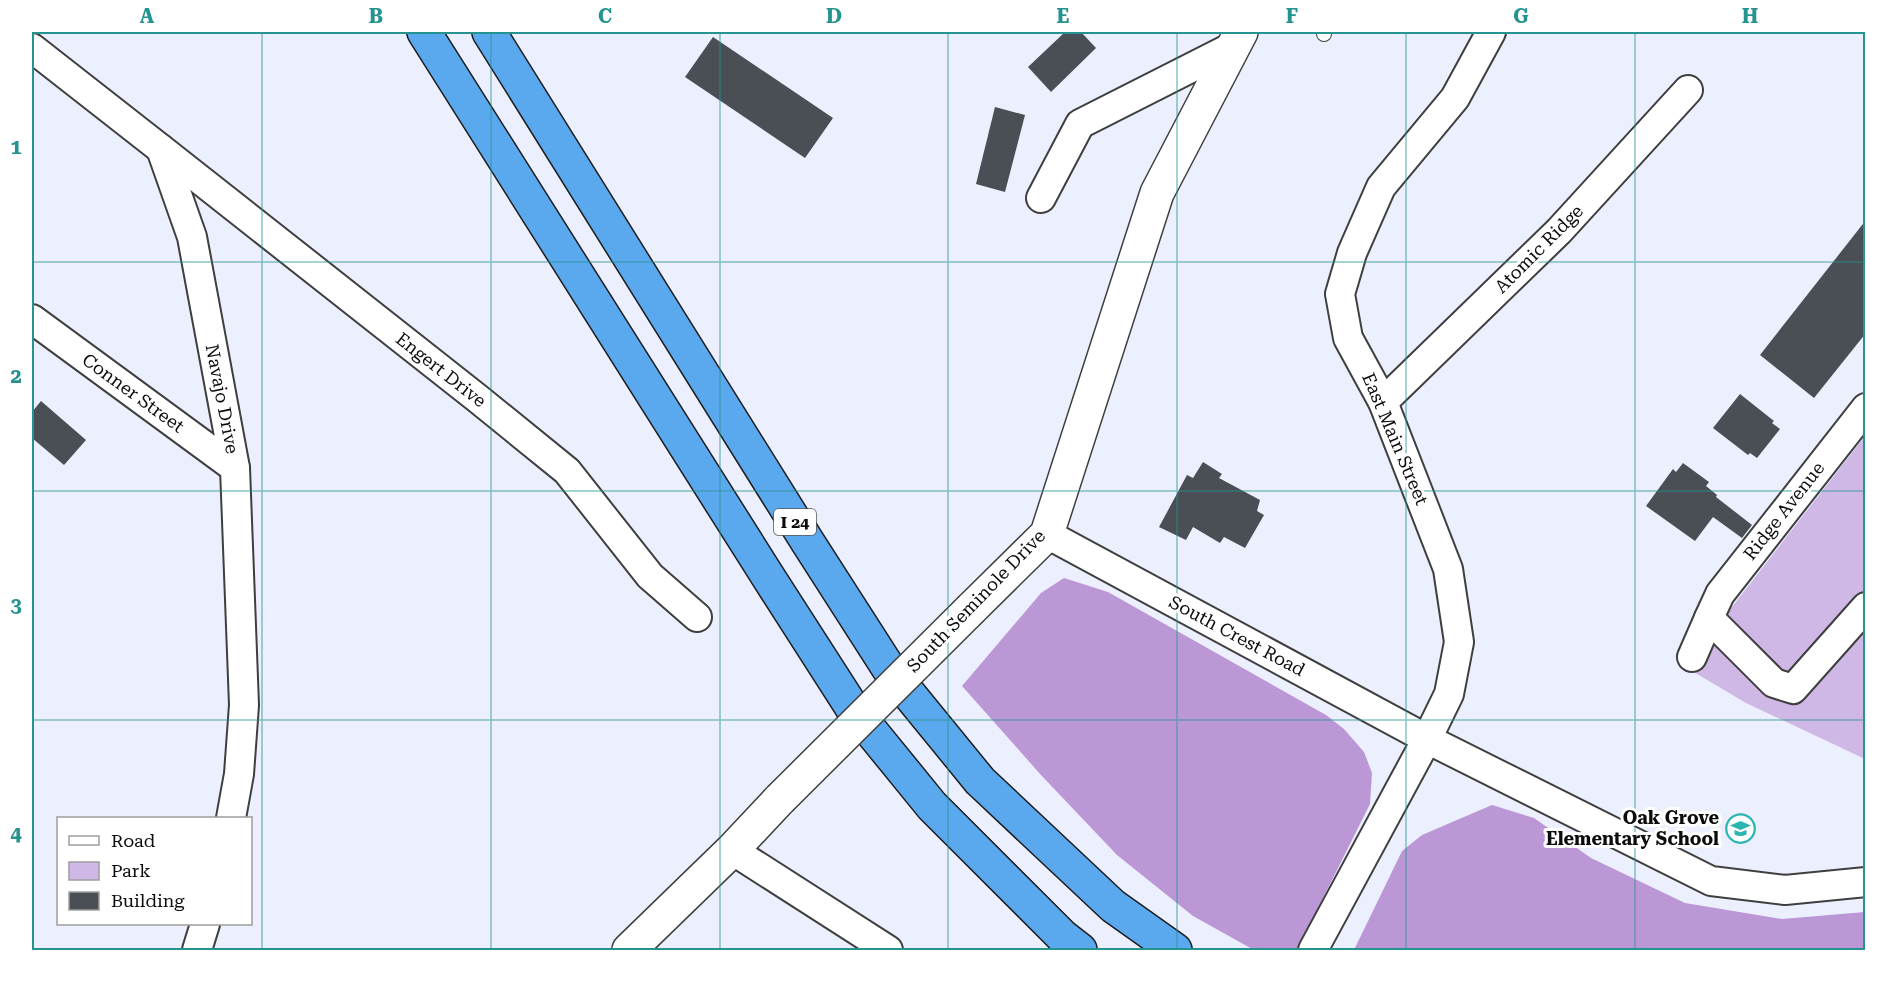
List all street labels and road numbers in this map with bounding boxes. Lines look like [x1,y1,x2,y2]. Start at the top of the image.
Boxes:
street label: Atomic Ridge [1490,200,1587,297]
street label: Engert Drive [392,328,491,411]
street label: Navajo Drive [202,342,243,456]
street label: Conner Street [78,349,189,437]
street label: East Main Street [1358,370,1433,508]
street label: Ridge Avenue [1739,457,1828,564]
road number: I 24 [774,509,816,535]
street label: South Seminole Drive [902,525,1049,676]
street label: South Crest Road [1166,591,1309,680]

